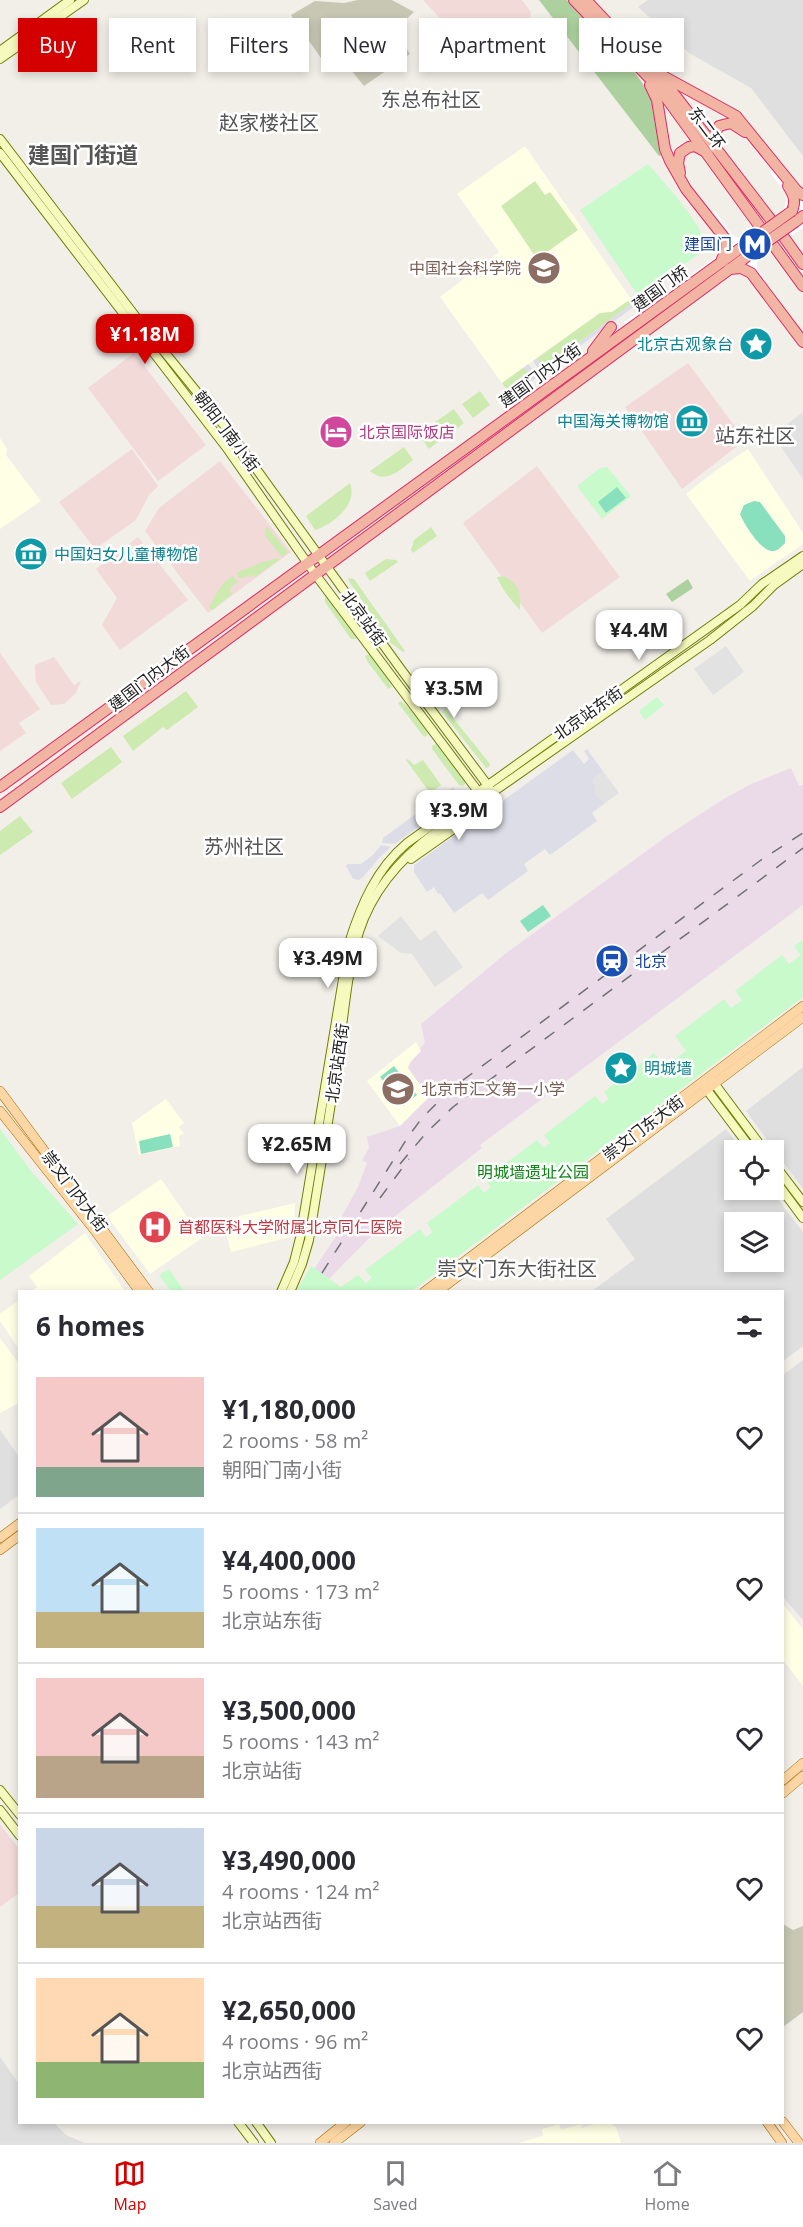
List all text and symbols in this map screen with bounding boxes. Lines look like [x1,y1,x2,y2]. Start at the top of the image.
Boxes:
chip: Buy [18,18,97,72]
chip: Rent [109,18,196,72]
chip: Filters [208,18,309,72]
chip: New [321,18,407,72]
chip: Apartment [419,18,567,72]
chip: House [579,18,684,72]
district label: 东总布社区 [381,86,481,113]
street label: 东二环 [684,102,730,154]
district label: 赵家楼社区 [219,109,319,136]
district label: 建国门街道 [28,139,138,169]
metro station icon: 建国门 [737,226,773,262]
place label: 建国门 [684,233,732,255]
school or university icon: 中国社会科学院 [526,250,562,286]
place label: 中国社会科学院 [409,257,521,279]
street label: 建国门桥 [628,260,692,316]
pin: ¥1.18M [96,314,194,365]
text: ¥1.18M [110,320,180,347]
place icon: 北京古观象台 [738,326,774,362]
place label: 北京古观象台 [637,333,733,355]
street label: 建国门内大街 [495,338,585,412]
street label: 朝阳门南小街 [189,386,265,476]
museum icon: 中国海关博物馆 [674,403,710,439]
place label: 中国海关博物馆 [557,410,669,432]
hotel icon: 北京国际饭店 [318,414,354,450]
place label: 北京国际饭店 [359,421,455,443]
district label: 站东社区 [715,422,795,449]
museum icon: 中国妇女儿童博物馆 [13,536,49,572]
place label: 中国妇女儿童博物馆 [54,543,198,565]
street label: 北京站街 [336,586,392,650]
pin: ¥4.4M [597,610,681,661]
text: ¥4.4M [610,616,668,643]
street label: 建国门内大街 [104,640,194,716]
pin: ¥3.5M [412,668,496,719]
text: ¥3.5M [425,674,483,701]
street label: 北京站东街 [549,681,627,745]
pin: ¥3.9M [417,790,501,841]
text: ¥3.9M [430,796,488,823]
district label: 苏州社区 [204,833,284,860]
pin: ¥3.49M [279,938,377,989]
station icon: 北京 [594,943,630,979]
text: ¥3.49M [293,944,363,971]
place label: 北京 [635,950,667,972]
street label: 北京站西街 [321,1022,353,1104]
place icon: 明城墙 [603,1050,639,1086]
place label: 明城墙 [644,1057,692,1079]
school or university icon: 北京市汇文第一小学 [380,1071,416,1107]
place label: 北京市汇文第一小学 [421,1078,565,1100]
street label: 崇文门东大街 [598,1090,688,1166]
pin: ¥2.65M [248,1124,346,1175]
text: ¥2.65M [262,1130,332,1157]
map controls [724,1140,784,1272]
button: locate [724,1140,784,1200]
street label: 崇文门内大街 [37,1146,113,1236]
park label: 明城墙遗址公园 [477,1161,589,1183]
hospital icon: 首都医科大学附属北京同仁医院 [137,1209,173,1245]
button: layers [724,1212,784,1272]
place label: 首都医科大学附属北京同仁医院 [178,1216,402,1238]
district label: 崇文门东大街社区 [437,1255,597,1282]
text: 6 homes [36,1308,145,1344]
icon: filters [733,1310,766,1343]
text: ¥1,180,000 [222,1391,356,1427]
icon: home [84,1401,156,1473]
icon: heart [733,1421,766,1454]
text: 2 rooms · 58 m² [222,1427,368,1454]
text: 朝阳门南小街 [222,1456,342,1483]
text: ¥4,400,000 [222,1542,356,1578]
icon: home [84,1552,156,1624]
icon: heart [733,1572,766,1605]
text: 5 rooms · 173 m² [222,1578,380,1605]
text: 北京站东街 [222,1607,322,1634]
text: ¥3,500,000 [222,1692,356,1728]
icon: home [84,1702,156,1774]
icon: heart [733,1722,766,1755]
text: 5 rooms · 143 m² [222,1728,380,1755]
text: 北京站街 [222,1757,302,1784]
text: ¥3,490,000 [222,1842,356,1878]
icon: home [84,1852,156,1924]
icon: heart [733,1872,766,1905]
text: 4 rooms · 124 m² [222,1878,380,1905]
text: 北京站西街 [222,1907,322,1934]
text: ¥2,650,000 [222,1992,356,2028]
icon: home [84,2002,156,2074]
icon: heart [733,2022,766,2055]
text: 4 rooms · 96 m² [222,2028,368,2055]
text: 北京站西街 [222,2057,322,2084]
tab: Map [113,2157,146,2215]
tab: Saved [373,2157,418,2215]
tab: Home [644,2157,690,2215]

